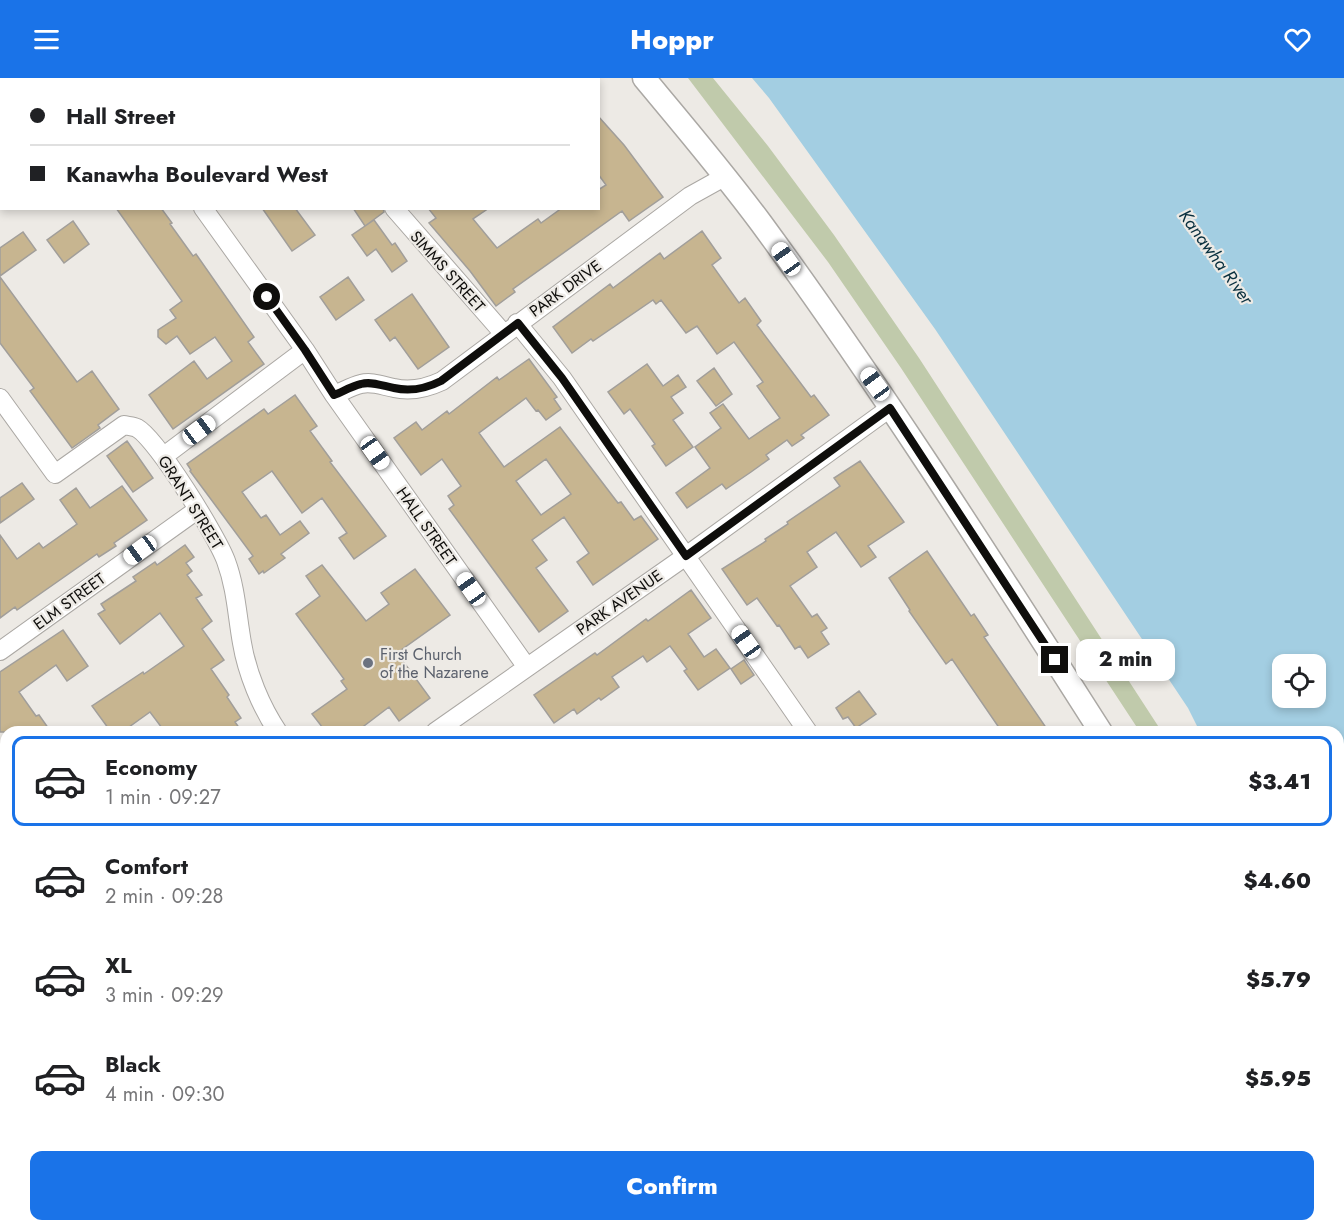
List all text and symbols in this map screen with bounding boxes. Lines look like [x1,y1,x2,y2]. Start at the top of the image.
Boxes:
text: Hoppr [630,20,714,59]
icon: menu [30,23,63,56]
icon: heart [1281,23,1314,56]
text: Hall Street [66,100,175,132]
text: Kanawha Boulevard West [66,158,328,190]
water label: Kanawha River [1173,204,1260,311]
street label: SIMMS STREET [405,226,491,317]
car [768,239,804,279]
street label: PARK DRIVE [524,254,606,322]
route start [253,283,280,310]
car [857,364,893,404]
car [179,412,219,448]
car [357,433,393,473]
street label: GRANT STREET [153,451,229,554]
street label: HALL STREET [391,482,463,571]
car [120,532,160,568]
street label: PARK AVENUE [572,564,667,641]
street label: ELM STREET [29,567,110,635]
car [453,569,489,609]
car [728,622,764,662]
callout: 2 min [1076,639,1175,681]
place label: First Church of the Nazarene [380,643,489,684]
text: 2 min [1099,645,1152,674]
route end [1041,646,1068,673]
map controls [1272,654,1326,708]
button: locate [1272,654,1326,708]
marker: First Church of the Nazarene [361,656,375,670]
text: Economy [105,751,197,783]
icon: car [33,754,87,808]
text: $3.41 [1248,765,1311,797]
text: 1 min · 09:27 [105,783,221,812]
text: Comfort [105,850,188,882]
icon: car [33,853,87,907]
text: $4.60 [1243,864,1311,896]
text: 2 min · 09:28 [105,882,224,911]
text: XL [105,949,132,981]
icon: car [33,952,87,1006]
text: $5.79 [1246,963,1311,995]
text: 3 min · 09:29 [105,981,224,1010]
text: Black [105,1048,161,1080]
icon: car [33,1051,87,1105]
text: $5.95 [1245,1062,1311,1094]
text: 4 min · 09:30 [105,1080,224,1109]
button: Confirm [30,1151,1314,1220]

